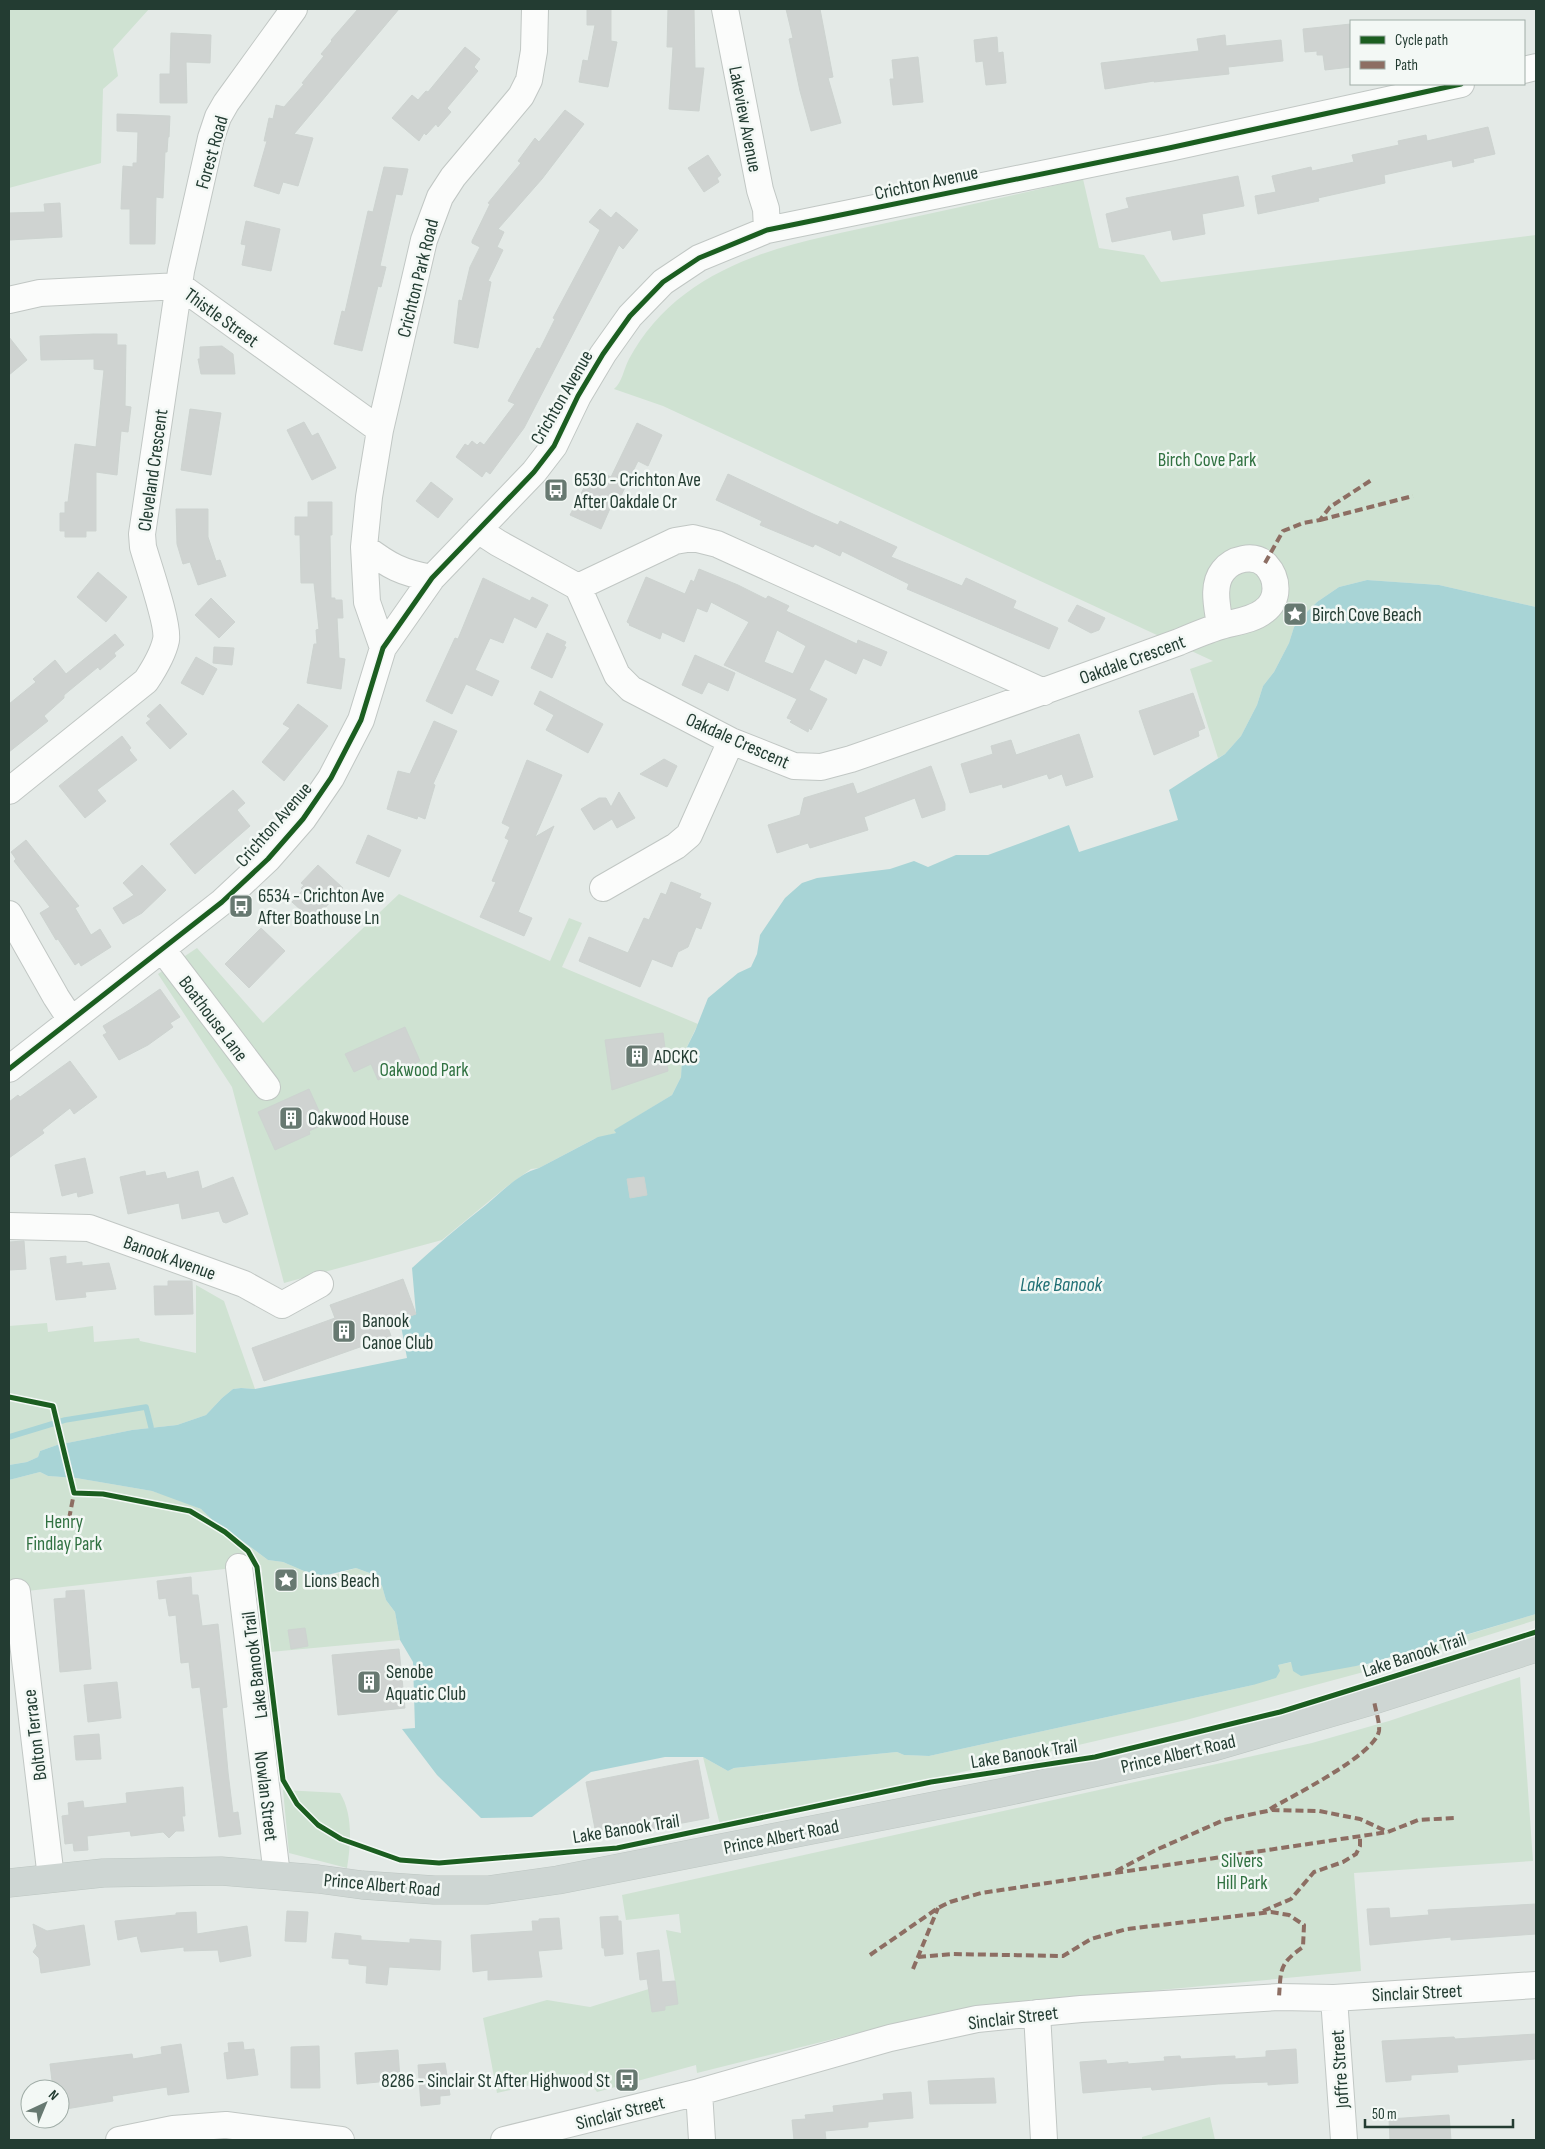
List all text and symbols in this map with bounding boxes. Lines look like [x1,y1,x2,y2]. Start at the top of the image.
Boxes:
legend [1350,20,1525,85]
text: Cycle path [1395,31,1448,50]
text: Path [1395,56,1418,75]
street label: Lakeview Avenue [723,64,766,174]
street label: Forest Road [191,113,234,192]
street label: Crichton Avenue [872,161,980,206]
street label: Crichton Park Road [393,217,444,340]
street label: Thistle Street [180,284,263,353]
street label: Crichton Avenue [526,346,599,449]
street label: Cleveland Crescent [134,408,173,533]
park label: Birch Cove Park [1158,449,1257,472]
place label: 6530 - Crichton Ave After Oakdale Cr [573,469,701,514]
bus stop icon: 6530 - Crichton Ave After Oakdale Cr [543,477,569,503]
place icon: Birch Cove Beach [1282,601,1308,627]
place label: Birch Cove Beach [1312,604,1422,627]
street label: Oakdale Crescent [1076,631,1189,690]
street label: Oakdale Crescent [682,708,793,775]
street label: Crichton Avenue [231,778,317,872]
place label: 6534 - Crichton Ave After Boathouse Ln [257,885,384,930]
bus stop icon: 6534 - Crichton Ave After Boathouse Ln [228,893,254,919]
street label: Boathouse Lane [173,972,252,1066]
building icon: ADCKC [624,1043,650,1069]
place label: ADCKC [653,1046,698,1069]
park label: Oakwood Park [380,1059,469,1082]
building icon: Oakwood House [278,1105,304,1131]
place label: Oakwood House [308,1108,409,1131]
street label: Banook Avenue [120,1231,219,1286]
water label: Lake Banook [1020,1273,1103,1297]
place label: Banook Canoe Club [362,1310,433,1355]
building icon: Banook Canoe Club [331,1318,357,1344]
park label: Henry Findlay Park [26,1511,103,1556]
place icon: Lions Beach [273,1567,299,1593]
place label: Lions Beach [304,1570,380,1593]
street label: Lake Banook Trail [238,1610,273,1720]
street label: Lake Banook Trail [1360,1628,1469,1683]
place label: Senobe Aquatic Club [385,1661,466,1706]
building icon: Senobe Aquatic Club [356,1669,382,1695]
street label: Bolton Terrace [18,1688,52,1782]
street label: Prince Albert Road [1119,1730,1238,1779]
street label: Lake Banook Trail [969,1735,1079,1774]
street label: Nowlan Street [249,1750,282,1843]
street label: Lake Banook Trail [571,1810,681,1849]
street label: Prince Albert Road [722,1815,841,1860]
park label: Silvers Hill Park [1216,1850,1268,1895]
street label: Prince Albert Road [323,1869,441,1902]
street label: Sinclair Street [1371,1980,1463,2007]
street label: Sinclair Street [967,2002,1060,2035]
street label: Joffre Street [1326,2029,1355,2110]
bus stop icon: 8286 - Sinclair St After Highwood St [614,2067,640,2093]
place label: 8286 - Sinclair St After Highwood St [381,2070,610,2093]
north arrow [20,2079,70,2129]
text: N [45,2086,62,2104]
street label: Sinclair Street [574,2091,667,2136]
scale bar [1365,2096,1512,2128]
text: 50 m [1372,2105,1397,2124]

